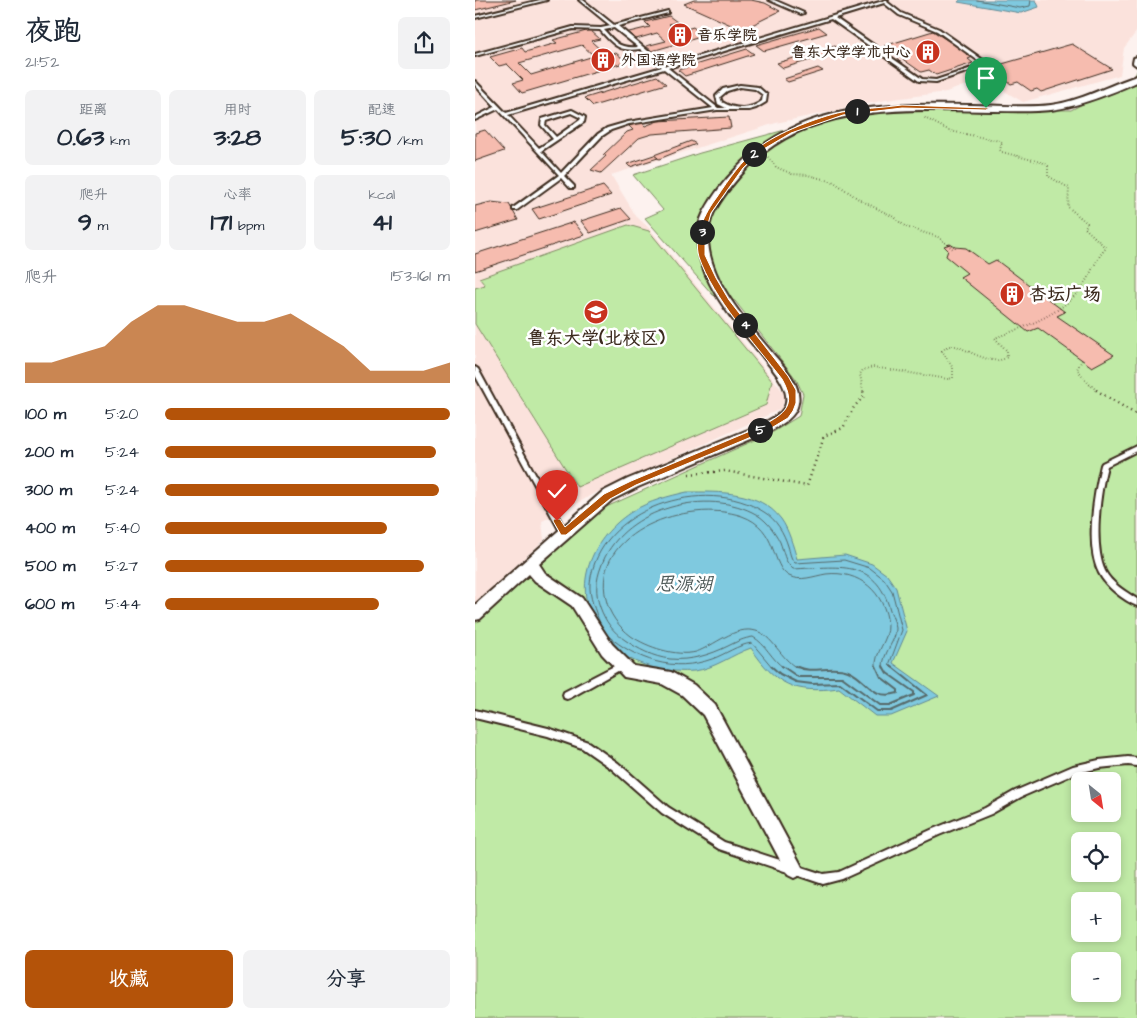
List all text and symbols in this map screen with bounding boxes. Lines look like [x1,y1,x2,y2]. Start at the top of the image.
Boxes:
text: 夜跑 [25,12,81,51]
button: share [398,17,450,69]
building icon: 音乐学院 [667,22,693,48]
place label: 音乐学院 [697,25,757,46]
building icon: 鲁东大学学术中心 [915,39,941,65]
place label: 鲁东大学学术中心 [791,42,911,63]
building icon: 外国语学院 [590,47,616,73]
place label: 外国语学院 [621,50,696,71]
text: 21:52 [25,51,59,73]
pin [965,57,1007,108]
icon: arrive [972,64,1000,92]
pin: 1 [845,98,869,124]
text: 距离 [79,100,107,120]
text: 用时 [223,100,251,120]
text: 配速 [368,100,396,120]
text: 1 [857,101,858,121]
text: 0.63 [57,120,104,155]
text: 3:28 [214,120,261,155]
text: 5:30 [341,120,391,155]
text: km [104,131,130,151]
text: /km [391,131,423,151]
pin: 2 [741,142,767,166]
text: 2 [750,144,759,164]
text: 爬升 [79,185,107,205]
text: 心率 [223,185,251,205]
text: kcal [368,185,395,205]
text: 9 [78,205,92,240]
text: 171 [211,205,232,240]
text: 41 [372,205,392,240]
text: m [92,216,109,236]
text: bpm [232,216,264,236]
pin: 3 [689,220,715,244]
text: 3 [699,222,706,242]
text: 153–161 m [391,265,450,287]
text: 爬升 [25,266,57,288]
building icon: 杏坛广场 [999,281,1025,307]
place label: 杏坛广场 [1029,282,1101,307]
school or university icon: 鲁东大学(北校区) [583,299,609,325]
pin: 4 [733,312,757,338]
text: 4 [741,315,750,335]
place label: 鲁东大学(北校区) [527,326,666,351]
text: 100 m [25,403,66,425]
text: 5:20 [105,403,138,425]
pin: 5 [747,418,773,442]
text: 5 [756,420,765,440]
text: 200 m [25,441,73,463]
text: 5:24 [105,441,139,463]
pin [536,470,578,521]
icon: check [543,477,571,505]
text: 300 m [25,479,72,501]
text: 5:24 [105,479,139,501]
text: 400 m [25,517,75,539]
text: 5:40 [105,517,140,539]
text: 500 m [25,555,75,577]
text: 5:27 [105,555,138,577]
water label: 思源湖 [655,571,714,598]
text: 600 m [25,593,74,615]
text: 5:44 [105,593,141,615]
north arrow [1071,772,1121,822]
map controls [1071,772,1121,1002]
button: locate [1071,832,1121,882]
button: + [1071,892,1121,942]
button: 收藏 [25,950,233,1008]
button: 分享 [243,950,450,1008]
button: − [1071,952,1121,1002]

